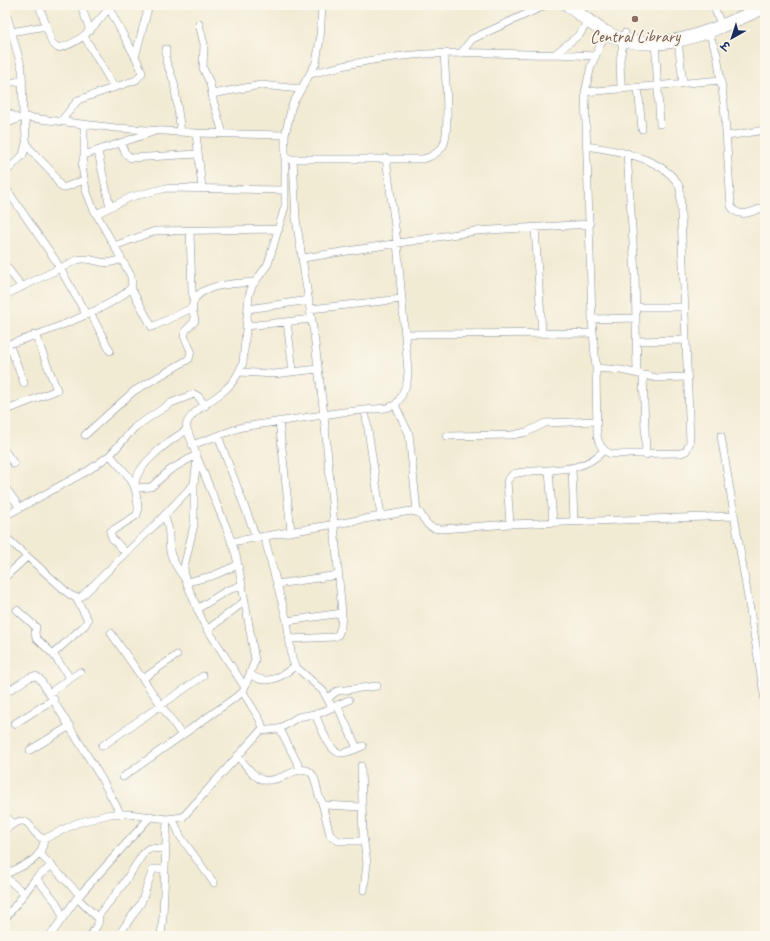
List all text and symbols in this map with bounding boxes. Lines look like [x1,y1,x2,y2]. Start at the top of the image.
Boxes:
marker: Central Library [630,14,640,24]
north arrow [712,18,752,58]
place label: Central Library [590,26,681,47]
text: उ [717,37,734,54]

